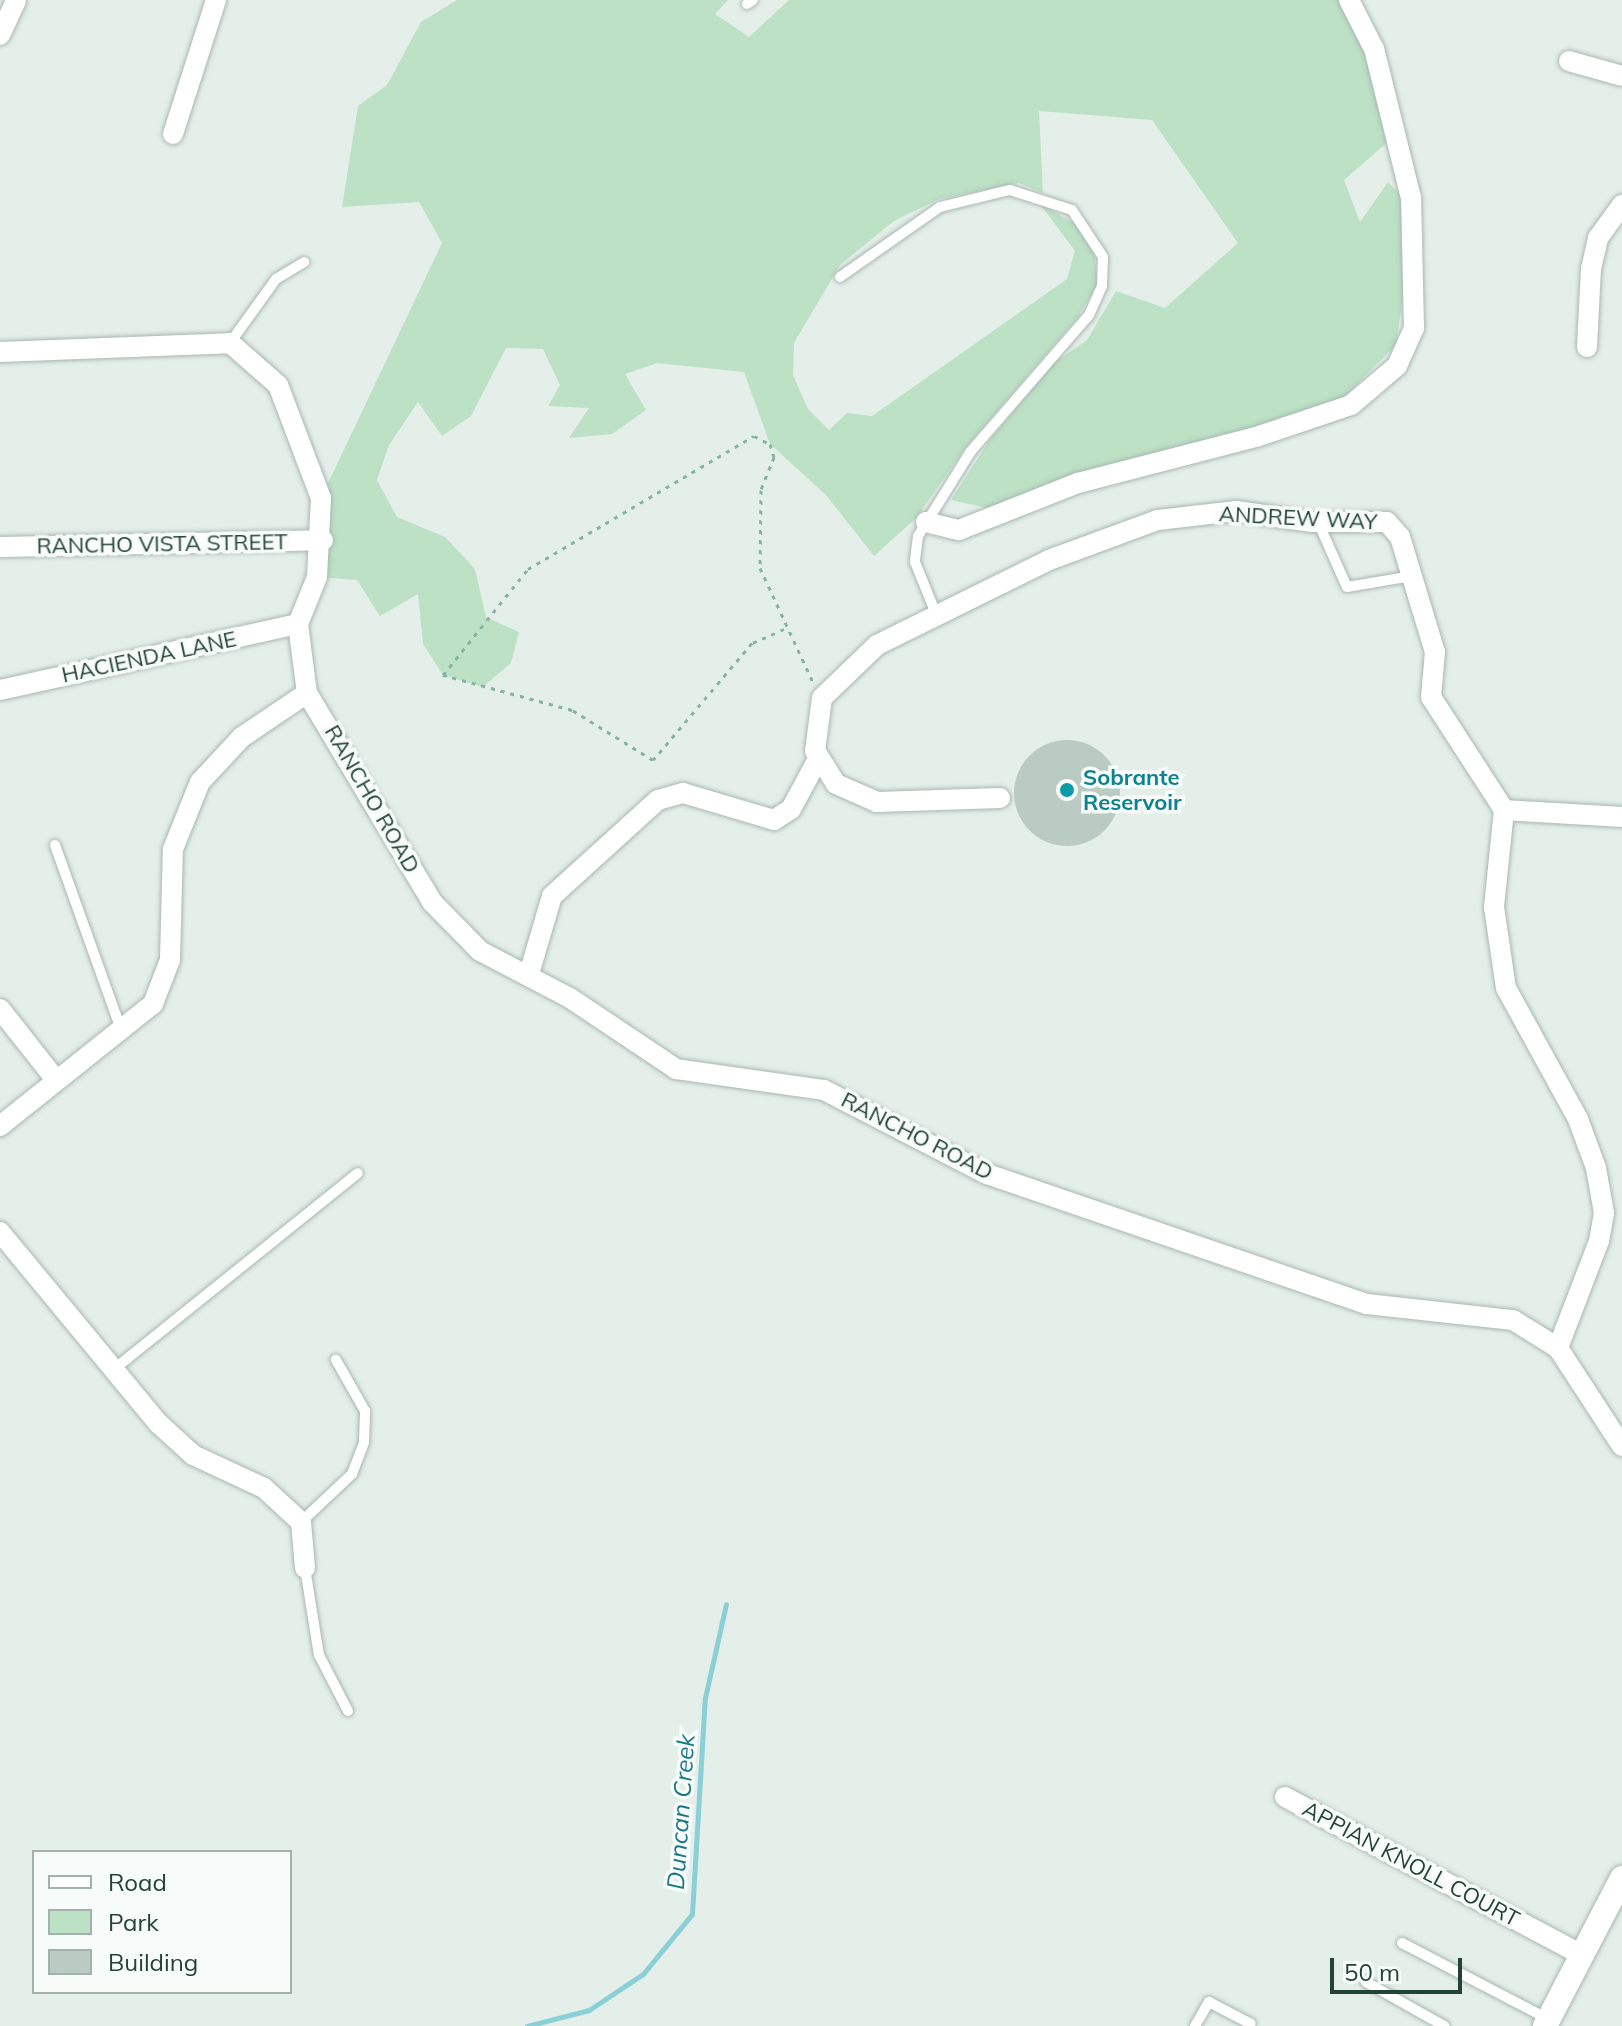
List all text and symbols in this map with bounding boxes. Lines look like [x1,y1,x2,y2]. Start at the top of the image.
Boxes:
street label: ANDREW WAY [1218,501,1378,535]
street label: RANCHO VISTA STREET [36,529,288,559]
street label: HACIENDA LANE [59,626,239,688]
street label: RANCHO ROAD [319,720,425,878]
place label: Sobrante Reservoir [1083,764,1182,816]
marker: Sobrante Reservoir [1058,781,1076,799]
street label: RANCHO ROAD [837,1086,997,1186]
water label: Duncan Creek [661,1733,701,1891]
street label: APPIAN KNOLL COURT [1298,1796,1524,1932]
legend [32,1850,292,1994]
text: Road [108,1867,167,1897]
text: Park [108,1907,159,1937]
scale bar [1334,1942,1466,1992]
text: Building [108,1947,198,1977]
text: 50 m [1344,1957,1400,1987]

